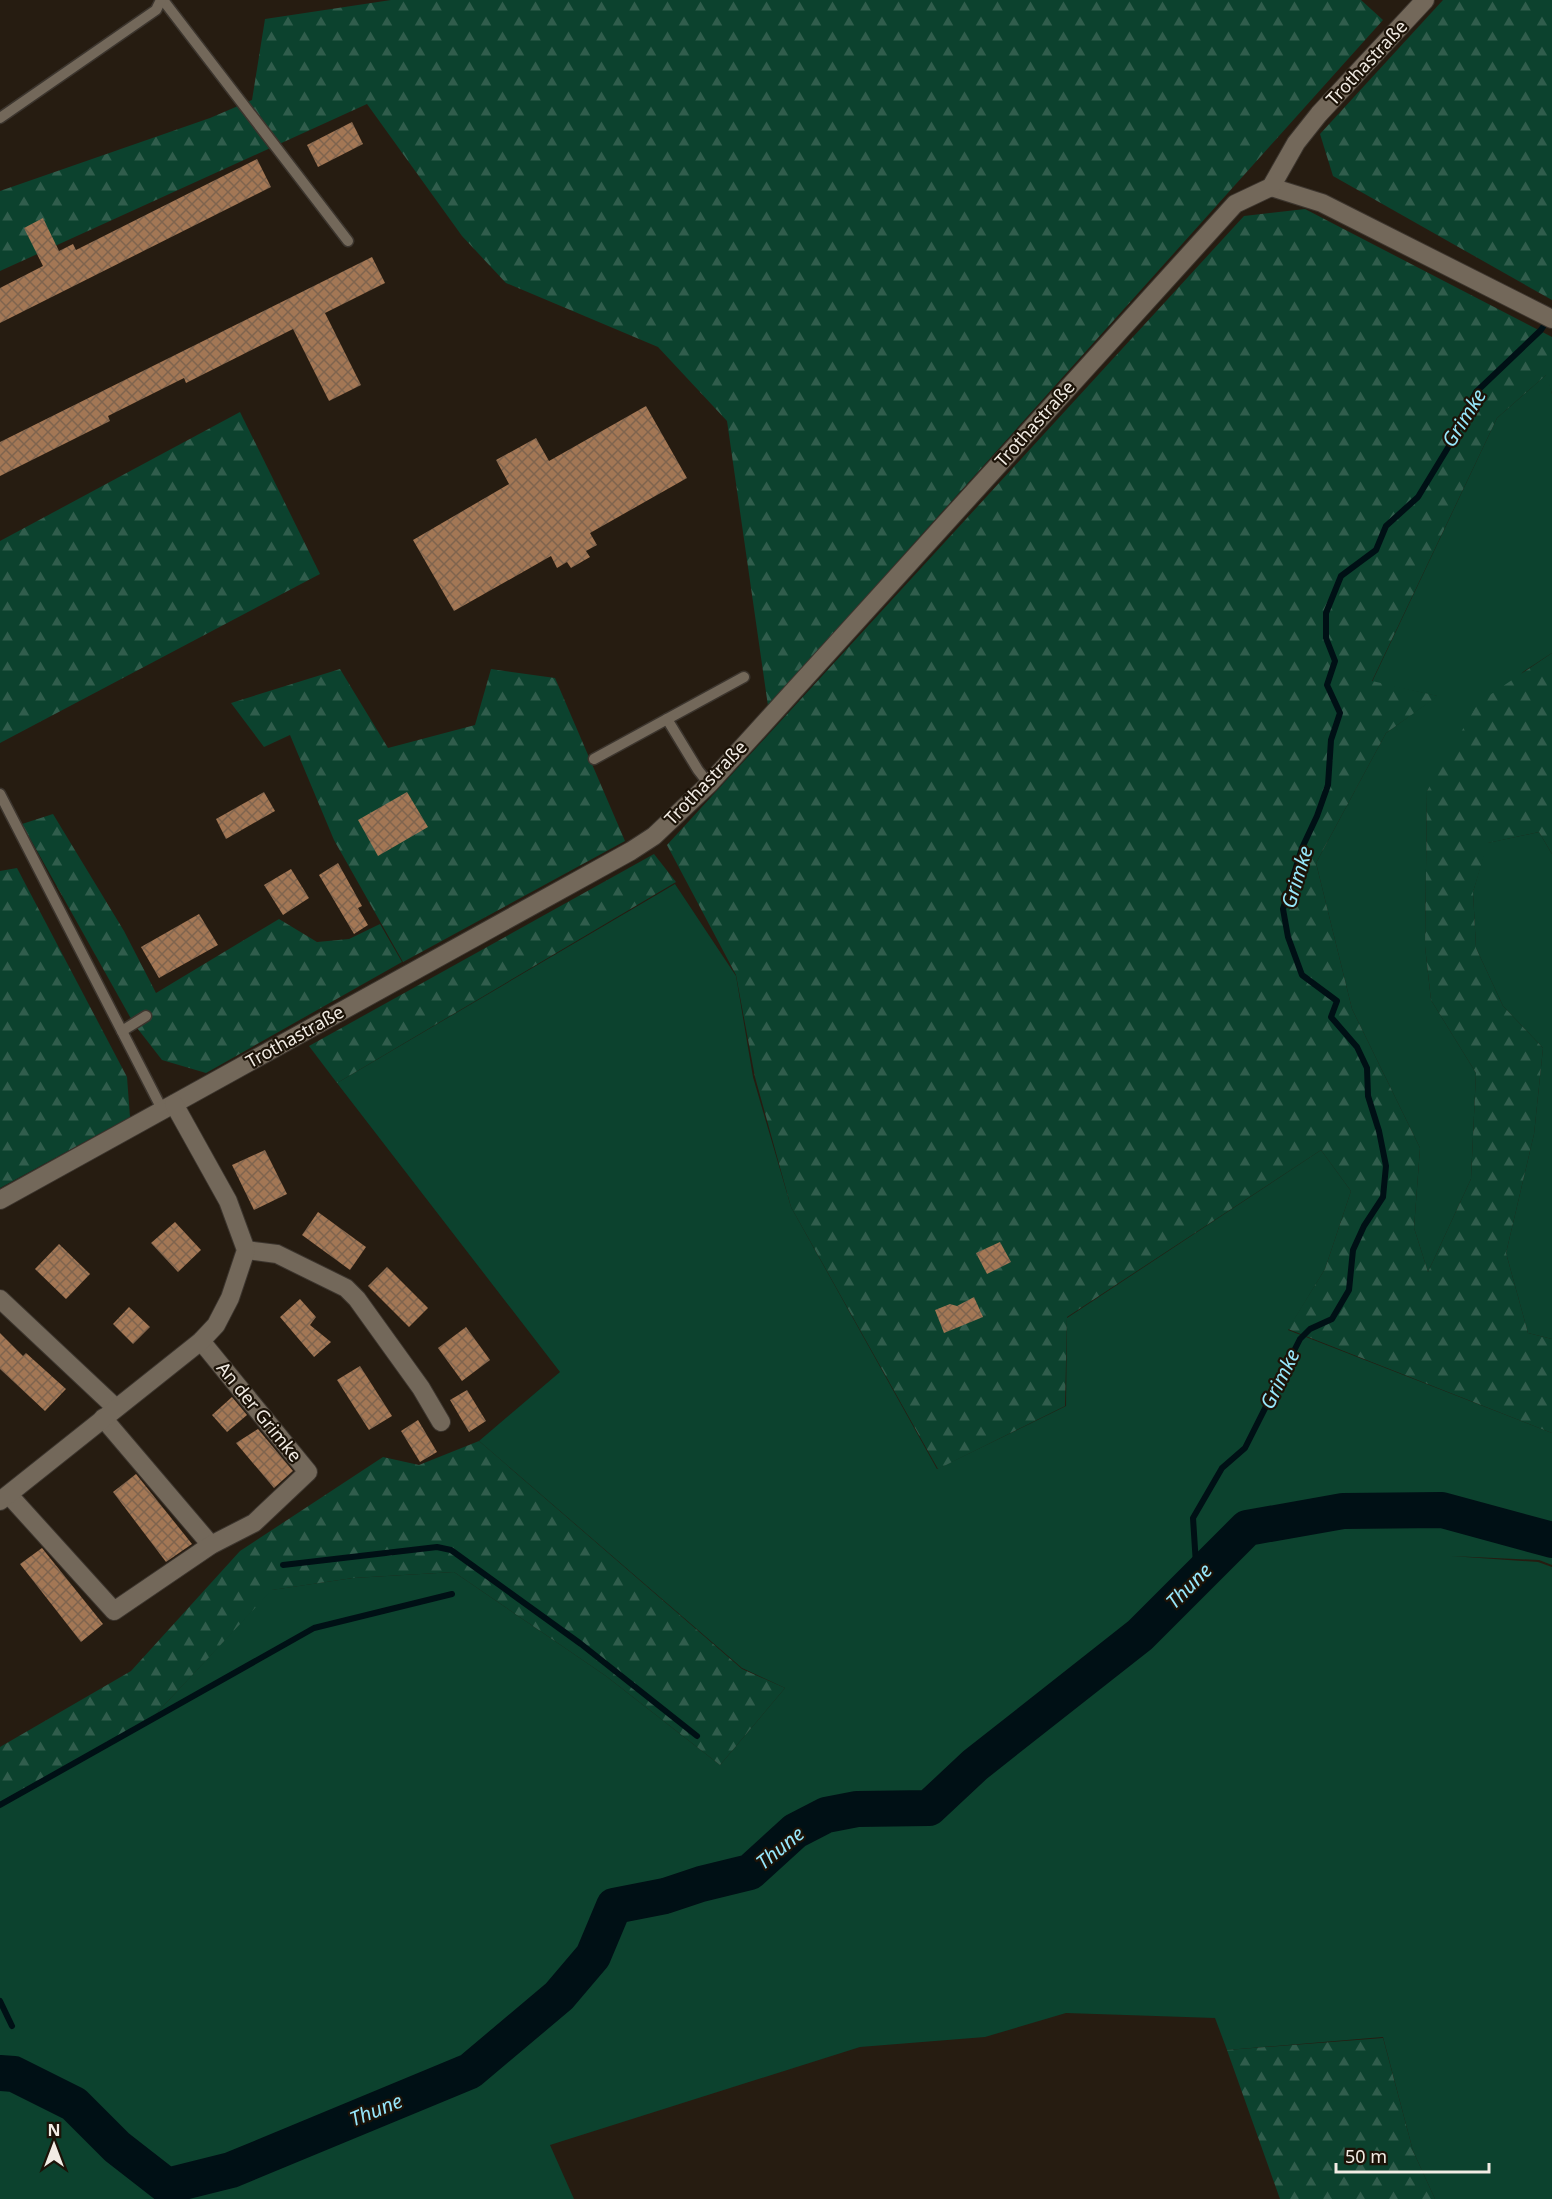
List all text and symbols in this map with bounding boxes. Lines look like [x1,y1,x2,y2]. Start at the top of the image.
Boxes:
street label: Trothastraße [1320,14,1412,110]
street label: Trothastraße [989,375,1080,472]
water label: Grimke [1435,384,1492,452]
street label: Trothastraße [659,735,752,830]
water label: Grimke [1274,842,1319,911]
street label: Trothastraße [241,999,348,1073]
water label: Grimke [1253,1344,1306,1413]
street label: An der Grimke [212,1356,308,1466]
water label: Thune [1160,1557,1218,1615]
water label: Thune [750,1820,809,1875]
water label: Thune [345,2087,406,2132]
north arrow [24,2115,84,2175]
text: N [47,2119,61,2141]
scale bar [1336,2136,1489,2174]
text: 50 m [1345,2144,1387,2168]

